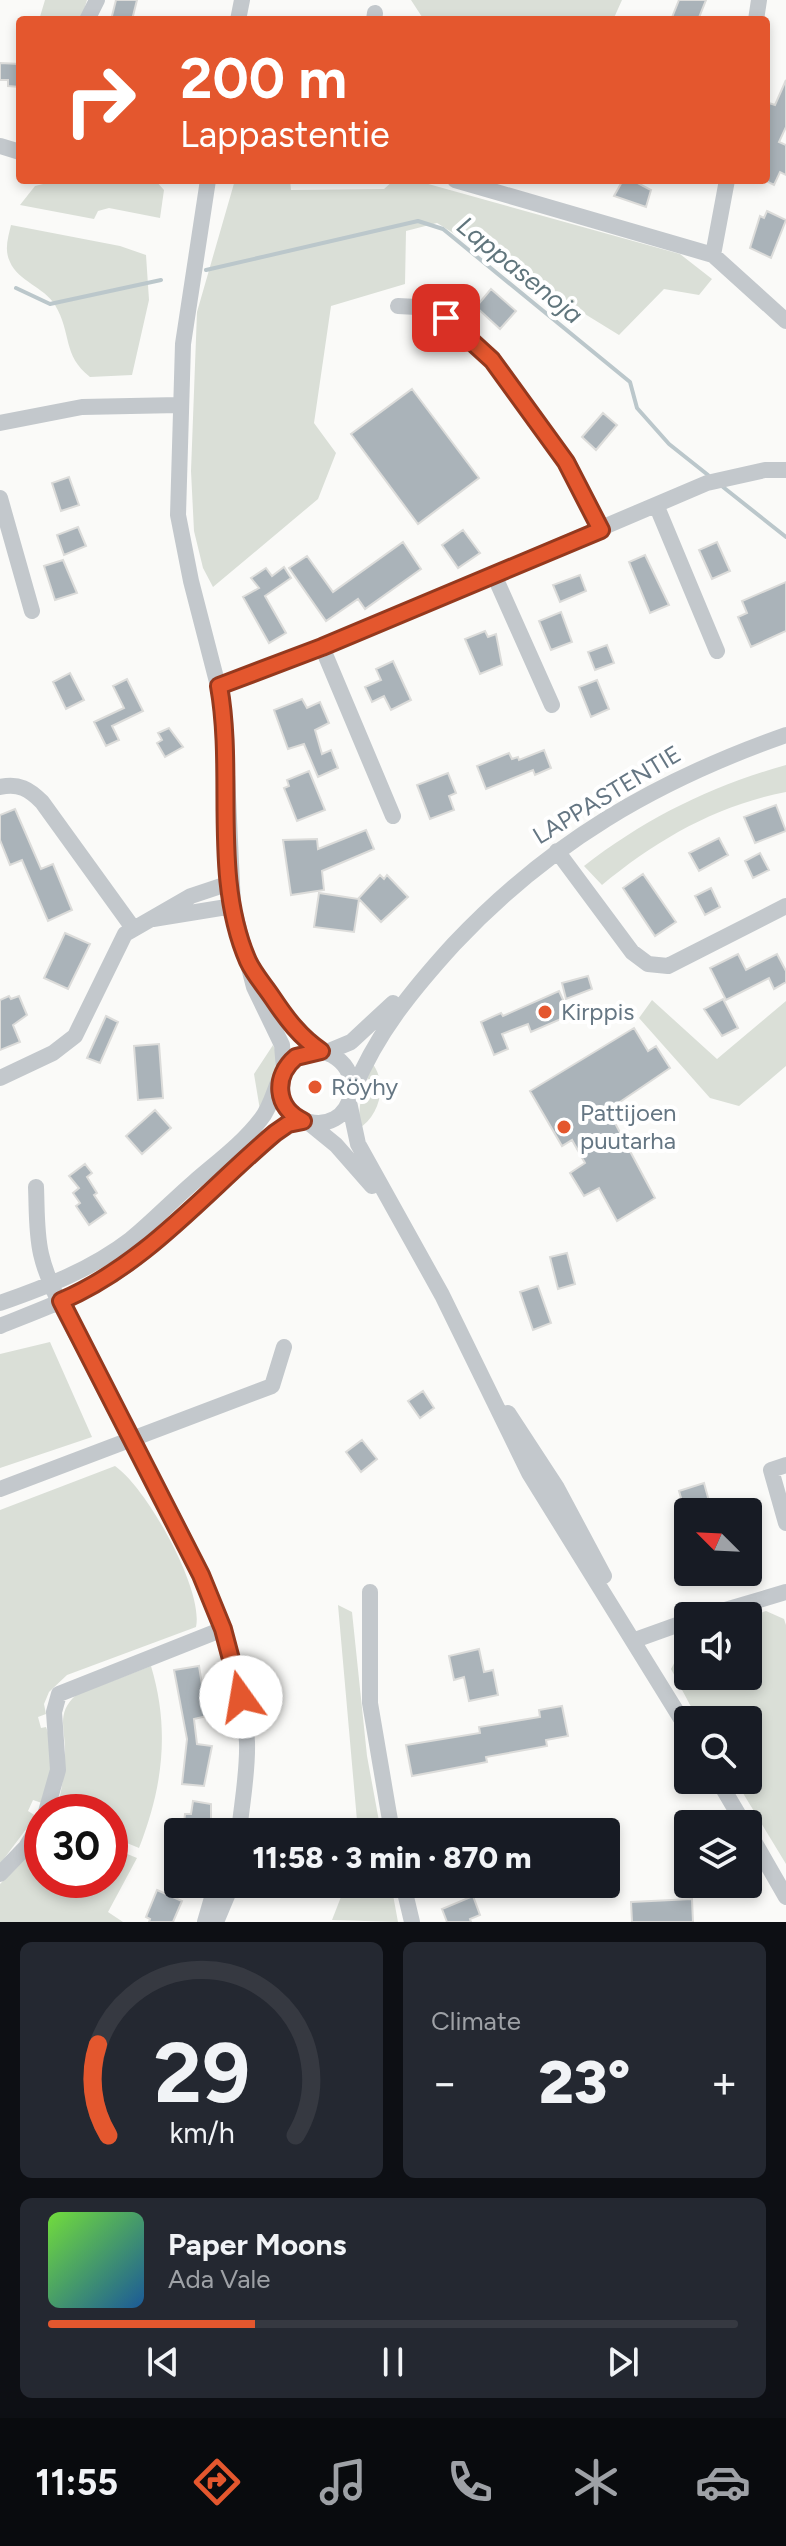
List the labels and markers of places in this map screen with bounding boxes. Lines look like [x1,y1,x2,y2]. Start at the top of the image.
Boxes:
pin [412,284,480,352]
place label: Kirppis [561,997,634,1026]
marker: Kirppis [536,1003,554,1021]
place label: Röyhy [331,1072,398,1101]
marker: Röyhy [306,1078,324,1096]
place label: Pattijoen puutarha [580,1098,676,1155]
marker: Pattijoen puutarha [555,1118,573,1136]

